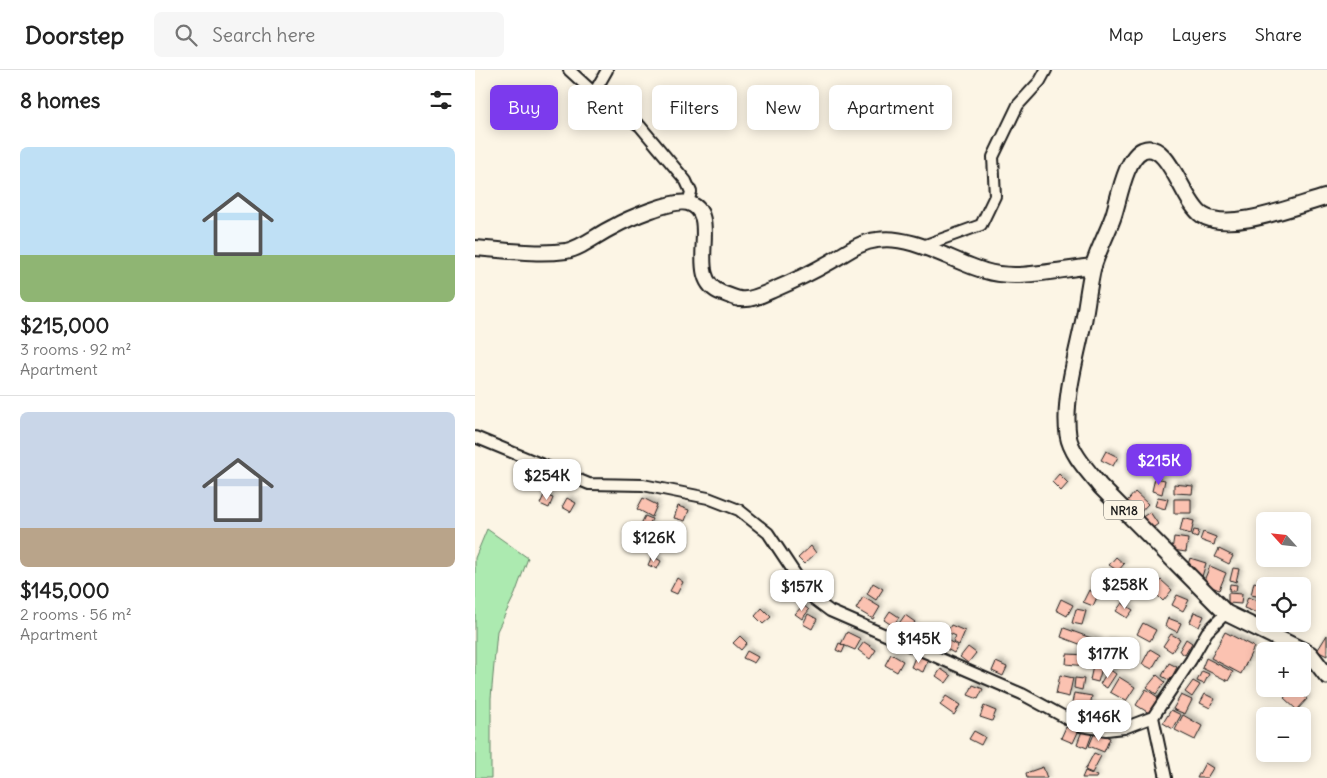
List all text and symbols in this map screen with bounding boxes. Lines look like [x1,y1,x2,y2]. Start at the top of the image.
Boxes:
search box [154,12,504,57]
text: Doorstep [25,20,124,50]
icon: search [172,21,200,49]
text: Search here [212,23,315,47]
text: Map [1108,23,1143,46]
text: Layers [1171,23,1227,46]
text: Share [1255,23,1302,46]
chip: Buy [490,85,558,130]
chip: Rent [568,85,642,130]
chip: Filters [652,85,737,130]
chip: New [747,85,819,130]
chip: Apartment [829,85,952,130]
icon: filters [427,86,455,114]
text: 8 homes [20,87,100,114]
icon: home [193,179,283,269]
text: $215,000 [20,312,109,339]
text: 3 rooms · 92 m² [20,339,132,359]
text: Apartment [20,359,98,379]
pin: $215K [1124,444,1194,486]
icon: home [193,445,283,535]
text: $215K [1137,450,1181,470]
pin: $254K [512,458,582,501]
text: $254K [524,465,570,485]
road number: NR18 [1104,500,1144,520]
north arrow [1256,512,1311,568]
map controls [1256,512,1311,762]
pin: $126K [619,520,689,563]
text: $126K [633,527,675,547]
pin: $258K [1090,568,1160,610]
pin: $157K [767,570,837,612]
text: $258K [1102,574,1148,594]
text: $157K [781,576,823,596]
text: $145,000 [20,577,110,604]
button: locate [1256,577,1311,632]
text: 2 rooms · 56 m² [20,604,132,624]
pin: $145K [884,622,954,664]
text: Apartment [20,624,98,644]
text: $145K [897,628,941,648]
pin: $177K [1073,636,1143,679]
button: + [1256,642,1311,697]
text: $177K [1088,643,1128,663]
pin: $146K [1064,700,1134,742]
text: $146K [1077,706,1121,726]
button: − [1256,707,1311,762]

